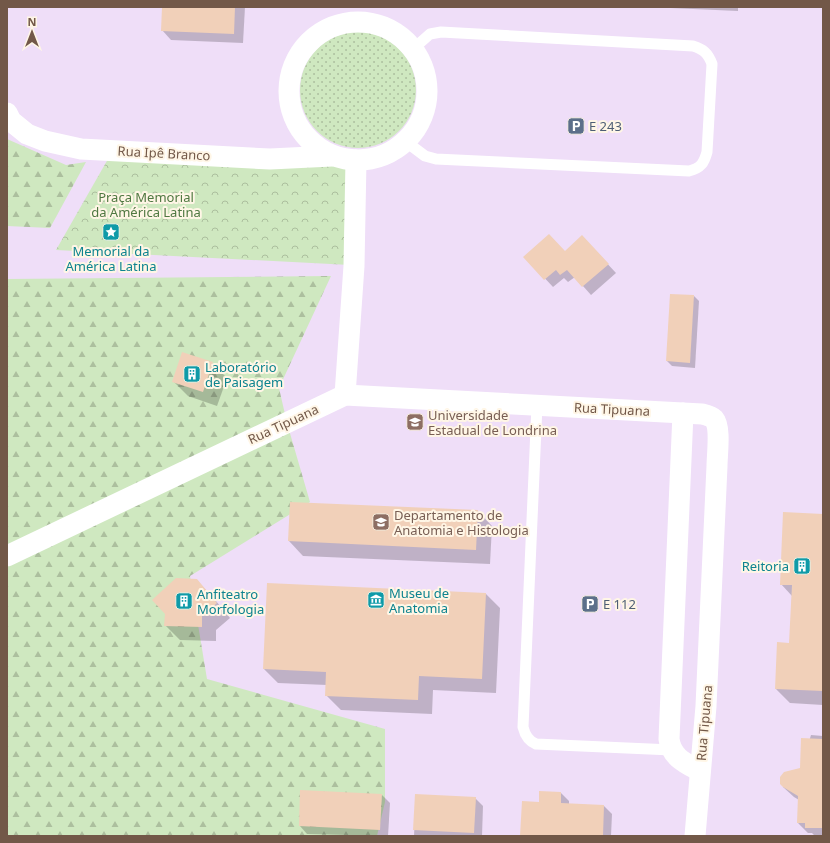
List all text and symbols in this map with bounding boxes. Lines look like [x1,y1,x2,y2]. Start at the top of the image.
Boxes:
north arrow [12,12,52,52]
text: N [28,14,36,29]
parking icon: E 243 [566,116,586,136]
place label: E 243 [589,117,622,135]
street label: Rua Ipê Branco [117,142,211,164]
park label: Praça Memorial da América Latina [91,188,201,221]
place icon: Memorial da América Latina [101,222,121,242]
place label: Memorial da América Latina [66,242,156,275]
place label: Laboratório de Paisagem [205,358,283,391]
building icon: Laboratório de Paisagem [182,364,202,384]
street label: Rua Tipuana [574,398,650,420]
street label: Rua Tipuana [245,400,321,448]
place label: Universidade Estadual de Londrina [428,406,557,439]
school or university icon: Universidade Estadual de Londrina [405,412,425,432]
place label: Departamento de Anatomia e Histologia [394,506,529,539]
school or university icon: Departamento de Anatomia e Histologia [371,512,391,532]
building icon: Reitoria [792,556,812,576]
place label: Reitoria [742,557,789,575]
place label: Museu de Anatomia [389,584,449,617]
place label: Anfiteatro Morfologia [197,585,264,618]
museum icon: Museu de Anatomia [366,590,386,610]
building icon: Anfiteatro Morfologia [174,591,194,611]
parking icon: E 112 [580,594,600,614]
place label: E 112 [603,595,636,613]
street label: Rua Tipuana [692,684,716,762]

